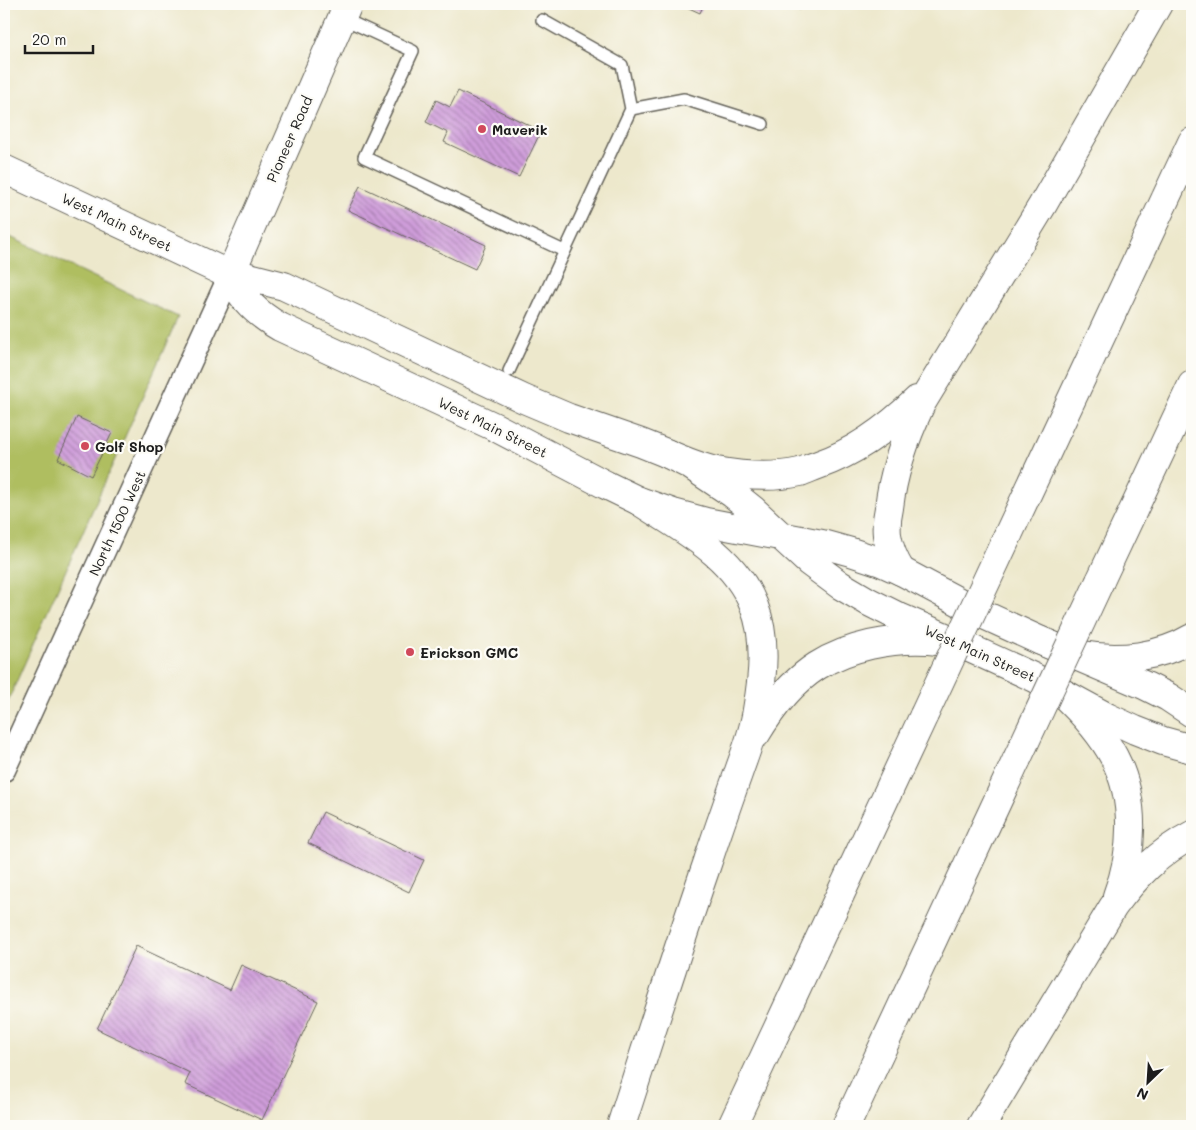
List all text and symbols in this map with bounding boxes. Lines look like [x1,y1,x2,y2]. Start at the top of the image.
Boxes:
scale bar [25,22,92,54]
text: 20 m [32,29,66,49]
street label: Pioneer Road [261,93,317,185]
place label: Maverik [492,120,547,139]
marker: Maverik [476,123,488,135]
street label: West Main Street [59,188,175,256]
street label: West Main Street [435,392,551,462]
place label: Golf Shop [95,437,163,456]
marker: Golf Shop [79,440,91,452]
street label: North 1500 West [84,467,150,579]
street label: West Main Street [922,620,1038,686]
place label: Erickson GMC [420,643,518,662]
marker: Erickson GMC [404,646,416,658]
north arrow [1124,1058,1174,1108]
text: N [1133,1083,1151,1105]

